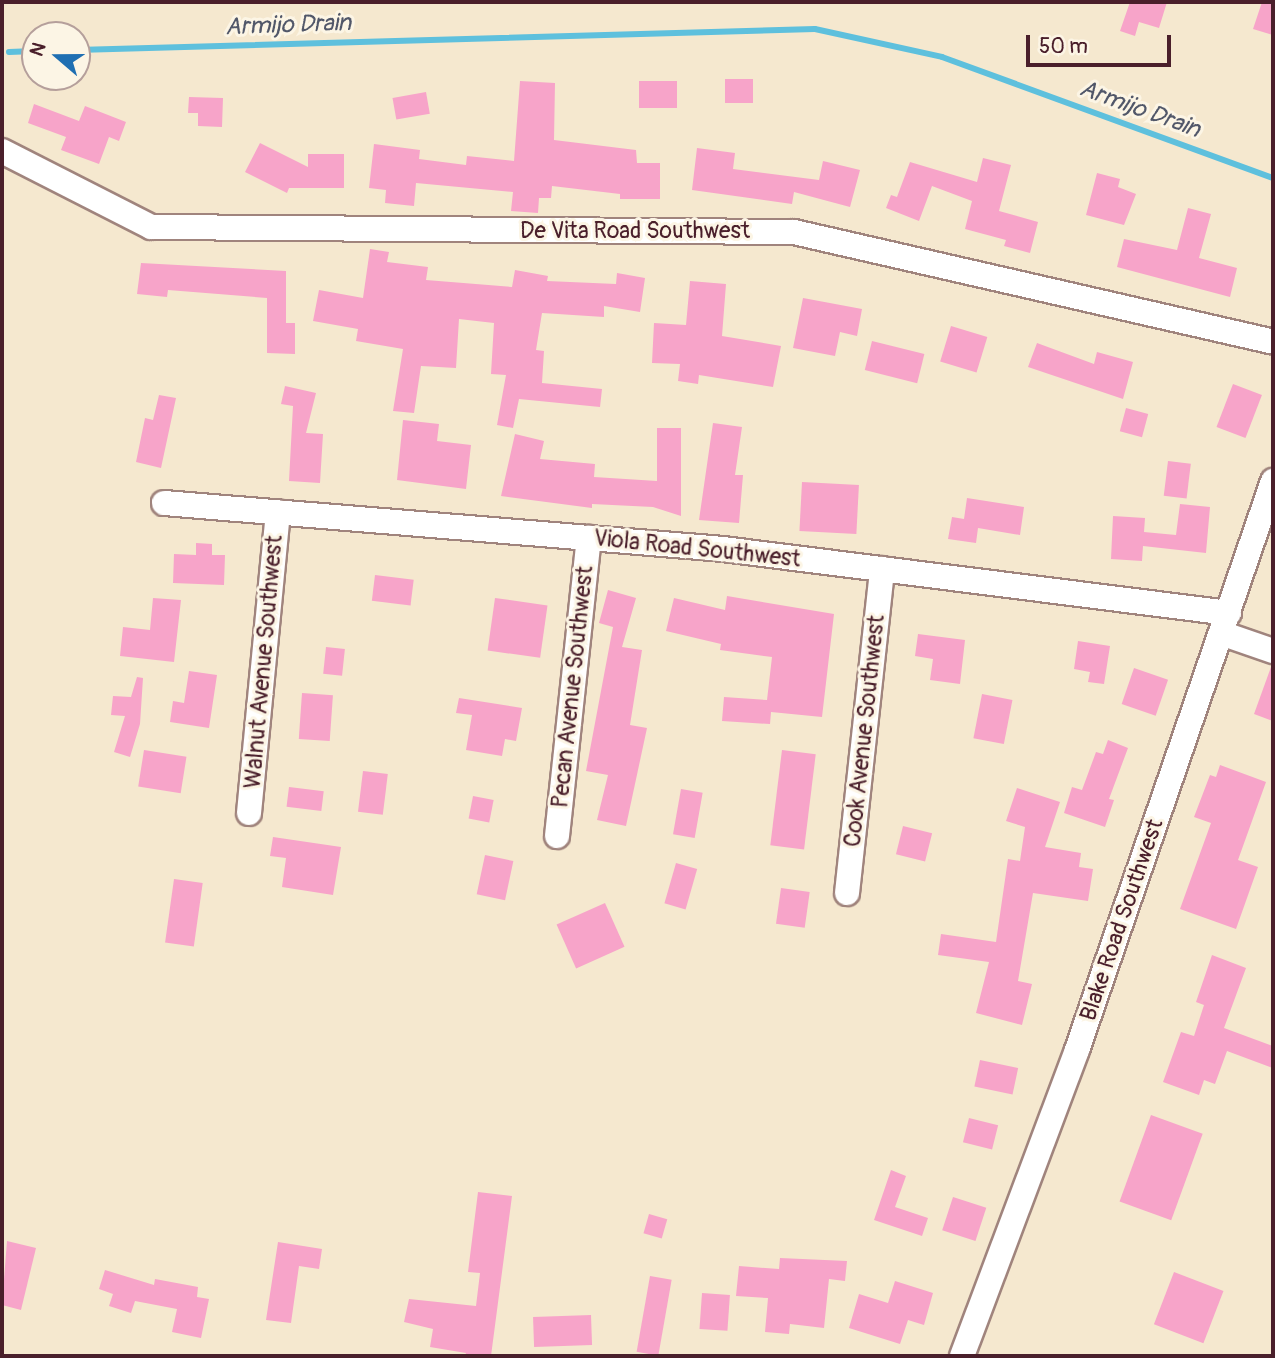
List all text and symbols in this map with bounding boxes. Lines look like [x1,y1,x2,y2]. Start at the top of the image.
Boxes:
water label: Armijo Drain [224,8,352,42]
north arrow [21,21,91,91]
scale bar [1030,21,1175,65]
text: 50 m [1039,33,1088,60]
text: N [25,39,52,60]
water label: Armijo Drain [1076,74,1204,144]
street label: De Vita Road Southwest [520,217,750,245]
street label: Viola Road Southwest [592,524,802,574]
street label: Walnut Avenue Southwest [239,534,289,790]
street label: Pecan Avenue Southwest [547,565,599,809]
street label: Cook Avenue Southwest [839,614,891,848]
street label: Blake Road Southwest [1075,816,1169,1024]

